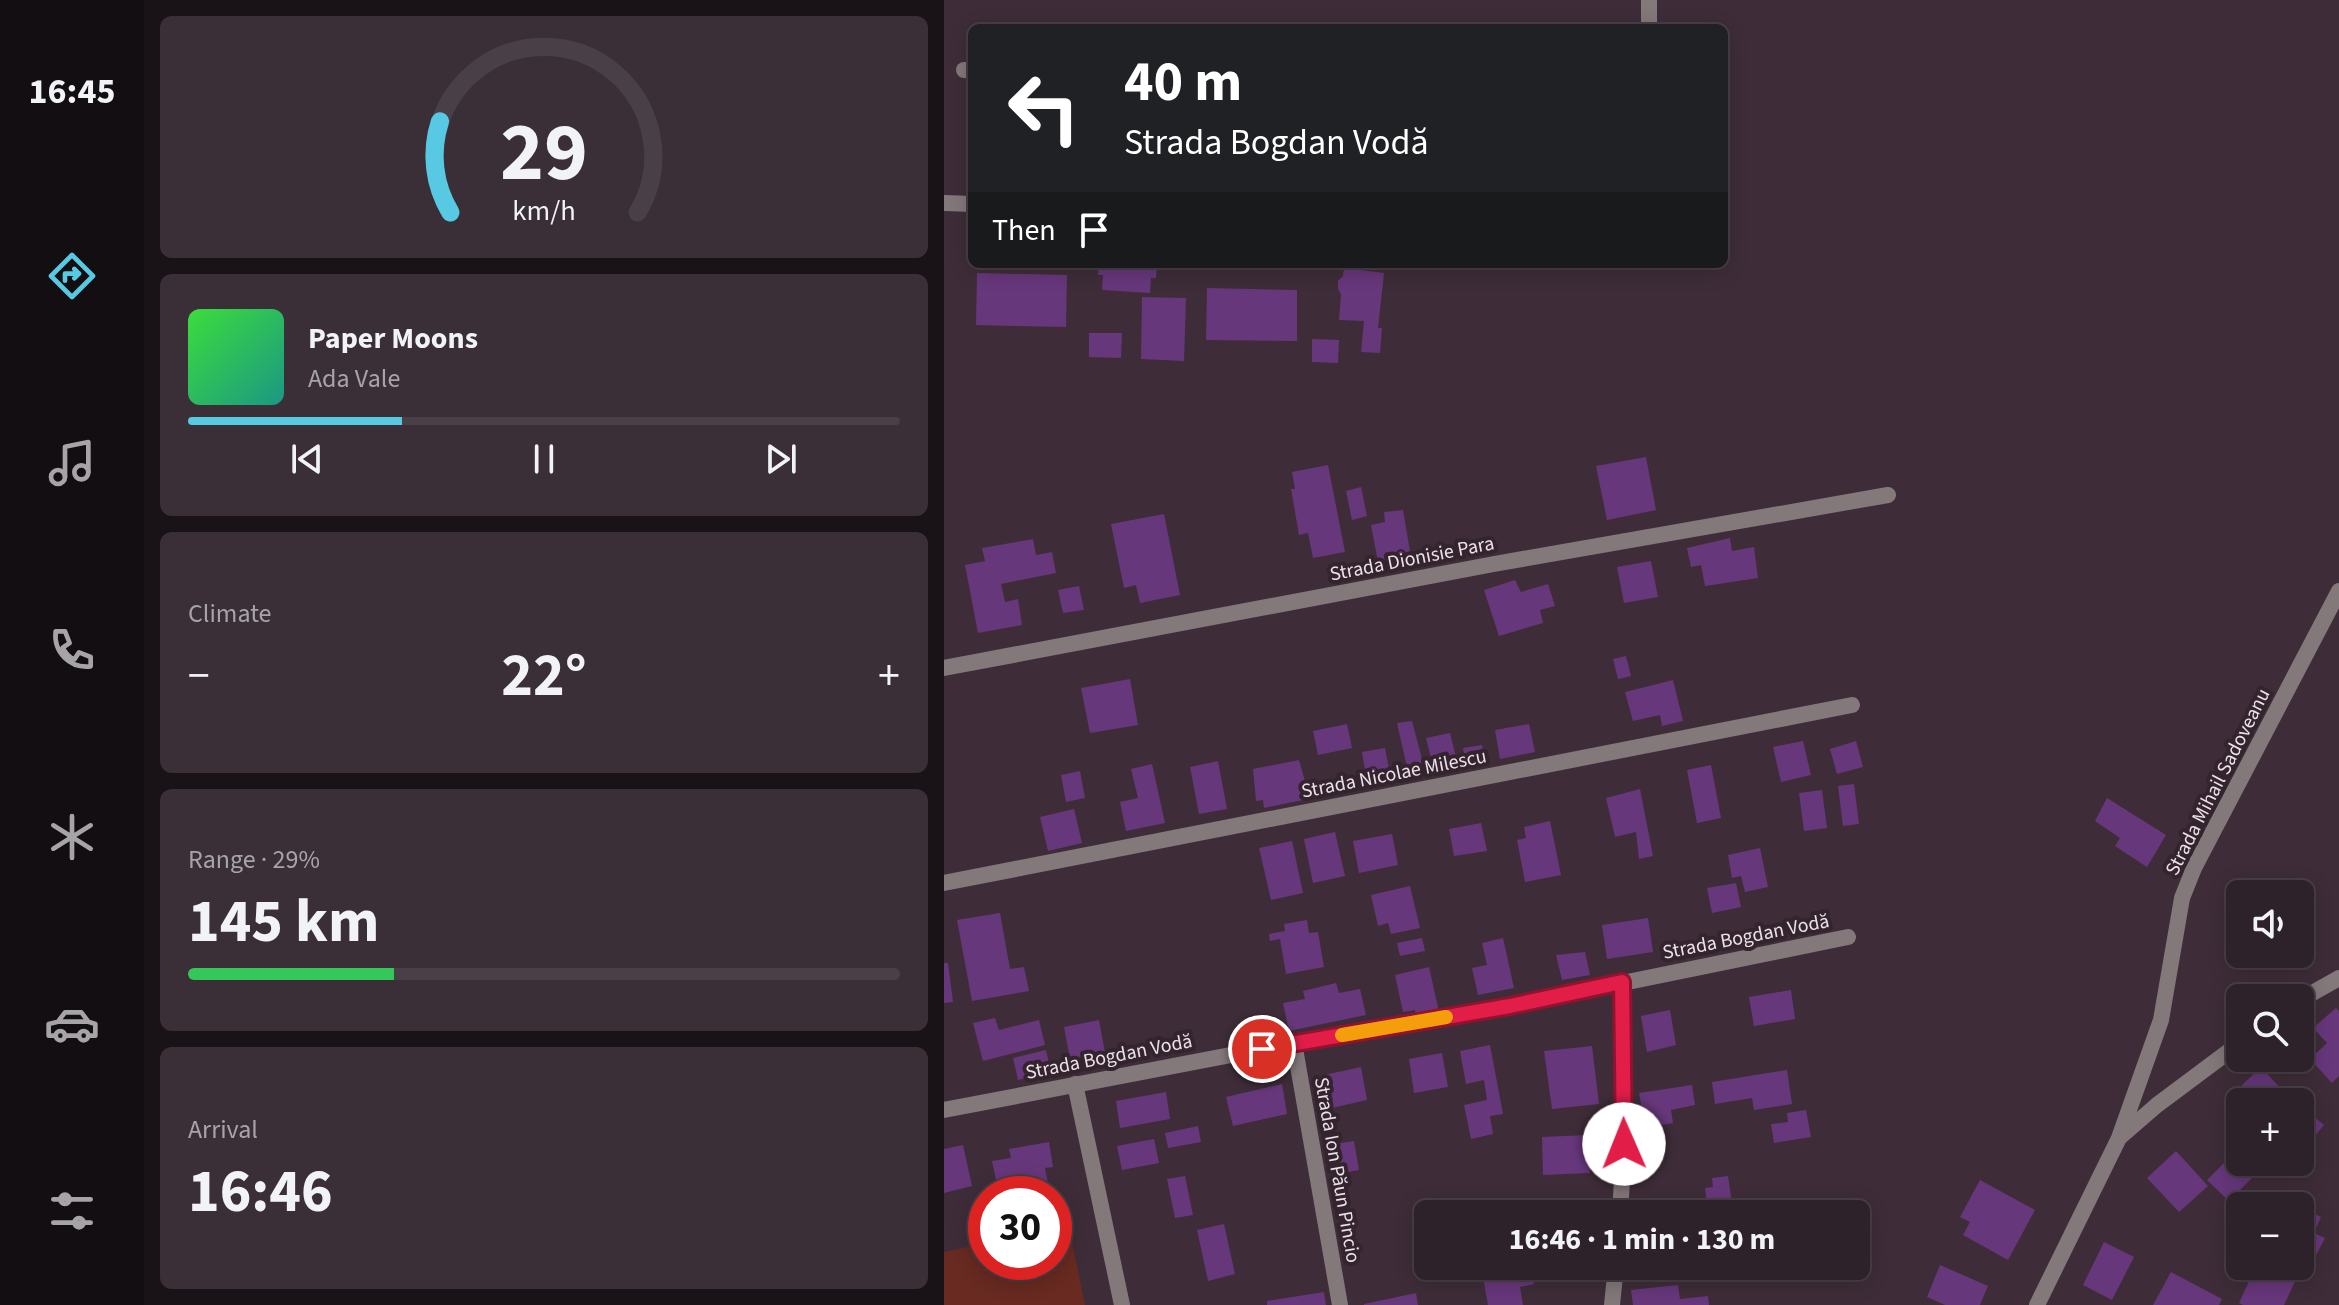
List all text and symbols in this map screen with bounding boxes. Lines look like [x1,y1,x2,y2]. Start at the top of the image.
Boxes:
text: 40 m [1124,43,1242,122]
icon: left [992,56,1096,160]
text: 16:45 [29,66,115,117]
text: 29 [500,93,588,211]
text: Strada Bogdan Vodă [1124,117,1429,168]
text: km/h [512,191,576,231]
icon: arrive [1072,208,1116,252]
text: Then [992,209,1056,252]
icon: directions [44,248,100,304]
text: Paper Moons [308,317,478,360]
text: Ada Vale [308,360,400,397]
icon: music [44,435,100,491]
icon: previous [285,437,329,481]
icon: pause [522,437,566,481]
icon: next [759,437,803,481]
street label: Strada Dionisie Para [1327,529,1497,589]
text: Climate [188,595,272,632]
icon: phone [44,622,100,678]
text: 22° [501,634,587,719]
text: − [188,645,210,708]
text: + [878,645,900,708]
street label: Strada Mihail Sadoveanu [2159,684,2277,880]
street label: Strada Nicolae Milescu [1299,742,1489,806]
icon: climate [44,809,100,865]
text: Range · 29% [188,841,320,878]
text: 145 km [188,880,379,965]
map controls [2226,880,2314,1280]
button: sound [2226,880,2314,968]
street label: Strada Bogdan Vodă [1660,907,1832,967]
button: search [2226,984,2314,1072]
icon: car [44,996,100,1052]
pin [1228,1015,1296,1083]
street label: Strada Bogdan Vodă [1023,1027,1195,1087]
icon: arrive [1240,1027,1284,1071]
street label: Strada Ion Păun Pincio [1307,1075,1367,1265]
button: + [2226,1088,2314,1176]
position arrow [1582,1102,1666,1186]
text: Arrival [188,1111,258,1148]
text: 16:46 [188,1150,333,1235]
speed limit sign: 30 [968,1176,1072,1280]
icon: filters [44,1183,100,1239]
button: − [2226,1192,2314,1280]
text: 16:46 · 1 min · 130 m [1509,1218,1775,1261]

